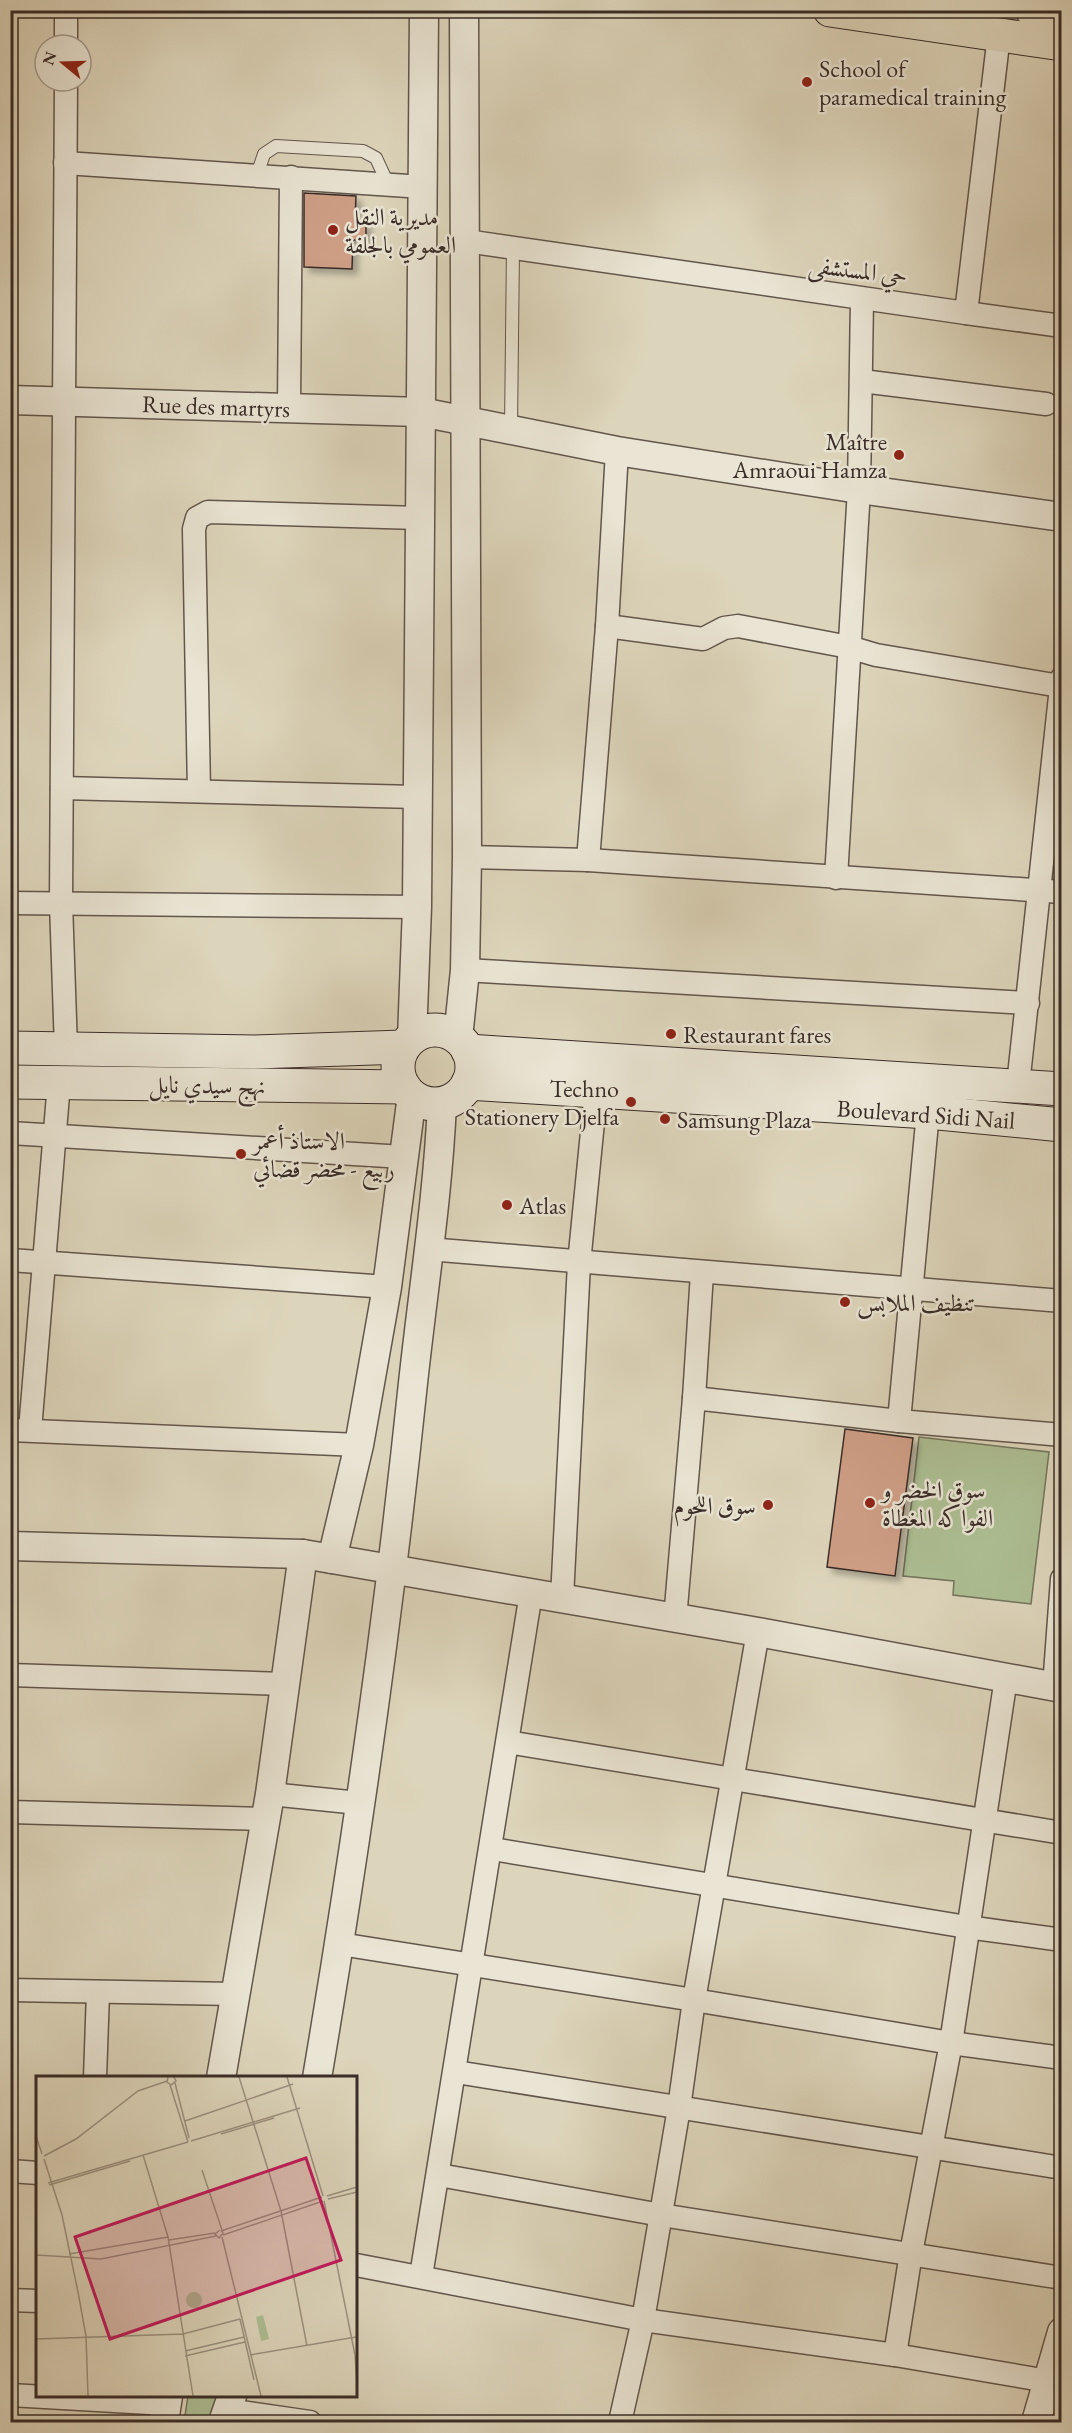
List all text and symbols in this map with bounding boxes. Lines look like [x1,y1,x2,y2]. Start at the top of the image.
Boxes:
north arrow [33,33,93,93]
text: N [37,49,61,68]
place label: School of paramedical training [819,53,1007,112]
marker: School of paramedical training [800,75,814,89]
place label: مديرية النقل العمومي بالجلفة [345,201,456,264]
marker: مديرية النقل العمومي بالجلفة [326,223,340,237]
street label: حي المستشفى [806,249,909,295]
street label: Rue des martyrs [141,388,291,424]
place label: Maître Amraoui Hamza [732,426,887,485]
marker: Maître Amraoui Hamza [892,448,906,462]
place label: Restaurant fares [683,1019,831,1050]
marker: Restaurant fares [664,1027,678,1041]
street label: نهج سيدي نايل [148,1068,266,1108]
place label: Techno Stationery Djelfa [465,1073,619,1132]
street label: Boulevard Sidi Nail [836,1092,1016,1136]
marker: Techno Stationery Djelfa [624,1095,638,1109]
place label: Samsung Plaza [677,1104,812,1135]
marker: Samsung Plaza [658,1112,672,1126]
place label: الاستاذ أعمر ربيع - محضر قضائي [250,1124,395,1191]
marker: الاستاذ أعمر ربيع - محضر قضائي [234,1147,248,1161]
place label: Atlas [518,1190,566,1221]
marker: Atlas [500,1198,514,1212]
place label: تنظيف الملابس [857,1287,975,1319]
marker: تنظيف الملابس [838,1295,852,1309]
place label: سوق الخضر و الفواكه المغطاة [879,1474,993,1533]
place label: سوق اللحوم [673,1490,756,1527]
marker: سوق الخضر و الفواكه المغطاة [863,1496,877,1510]
marker: سوق اللحوم [761,1498,775,1512]
inset map [36,2076,357,2397]

